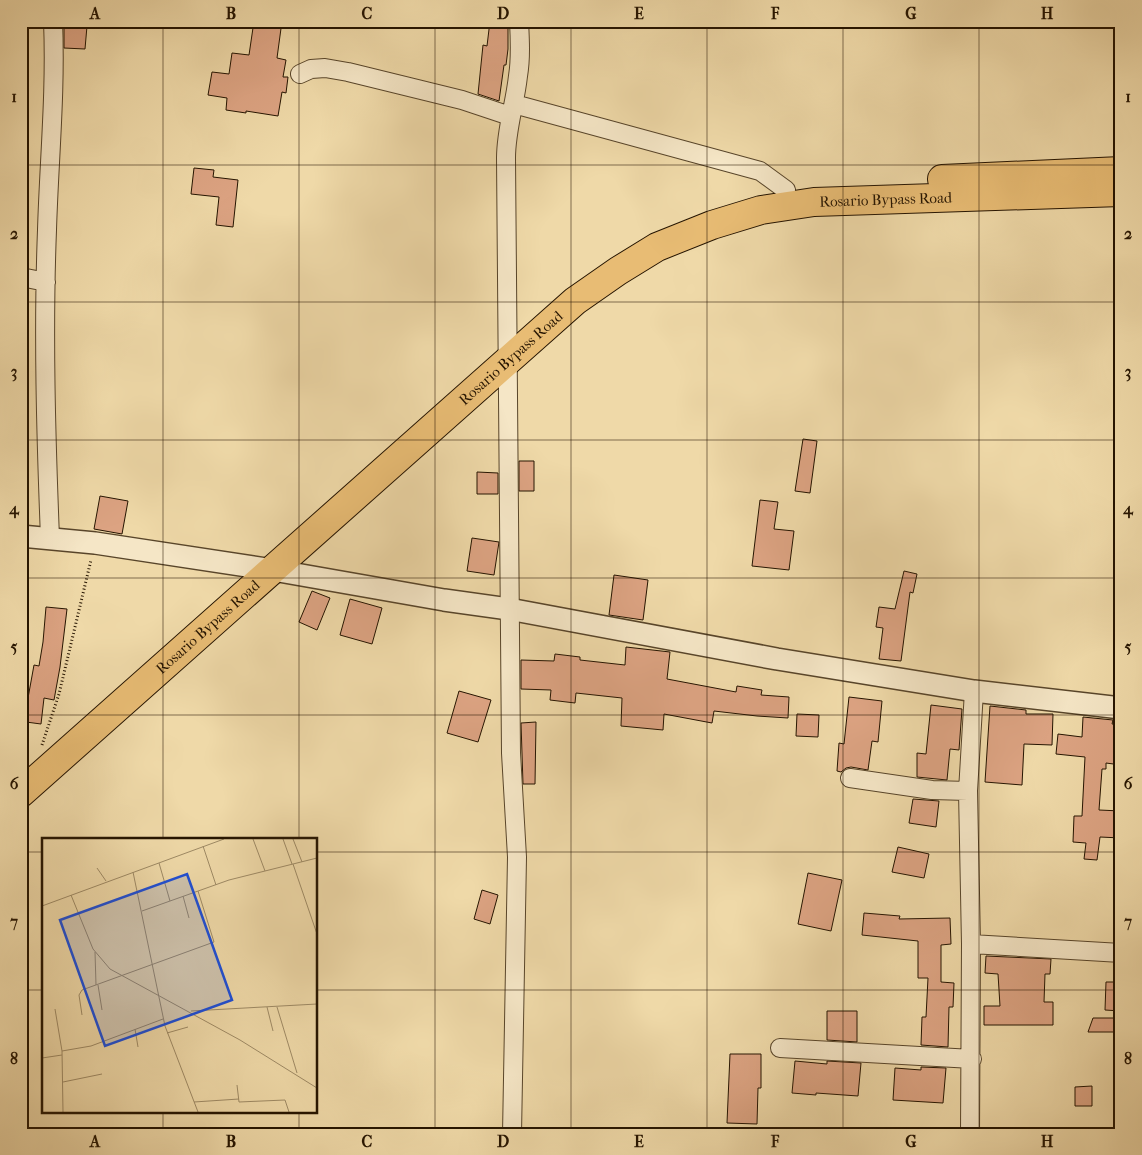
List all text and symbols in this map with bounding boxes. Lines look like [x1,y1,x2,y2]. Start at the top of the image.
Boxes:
text: A [89,4,101,23]
text: B [226,4,236,23]
text: C [362,4,373,23]
text: D [497,4,509,23]
text: E [634,4,644,23]
text: F [770,4,780,23]
text: G [905,4,917,23]
text: H [1041,4,1054,23]
text: 1 [11,87,17,106]
text: 1 [1125,87,1131,106]
street label: Rosario Bypass Road [819,188,953,211]
text: 2 [10,224,18,243]
text: 2 [1124,224,1132,243]
street label: Rosario Bypass Road [455,307,567,409]
text: 3 [11,362,17,382]
text: 3 [1125,362,1131,382]
text: 4 [8,499,20,519]
text: 4 [1122,499,1134,519]
street label: Rosario Bypass Road [152,576,264,678]
text: 5 [11,637,18,656]
text: 5 [1125,637,1132,656]
text: 6 [10,774,19,793]
text: 6 [1124,774,1133,793]
inset map [42,838,318,1112]
text: 7 [9,912,18,931]
text: 7 [1123,912,1132,931]
text: 8 [10,1049,18,1068]
text: 8 [1124,1049,1132,1068]
text: A [89,1132,101,1151]
text: B [226,1132,236,1151]
text: C [362,1132,373,1151]
text: D [497,1132,509,1151]
text: E [634,1132,644,1151]
text: F [770,1132,780,1151]
text: G [905,1132,917,1151]
text: H [1041,1132,1054,1151]

